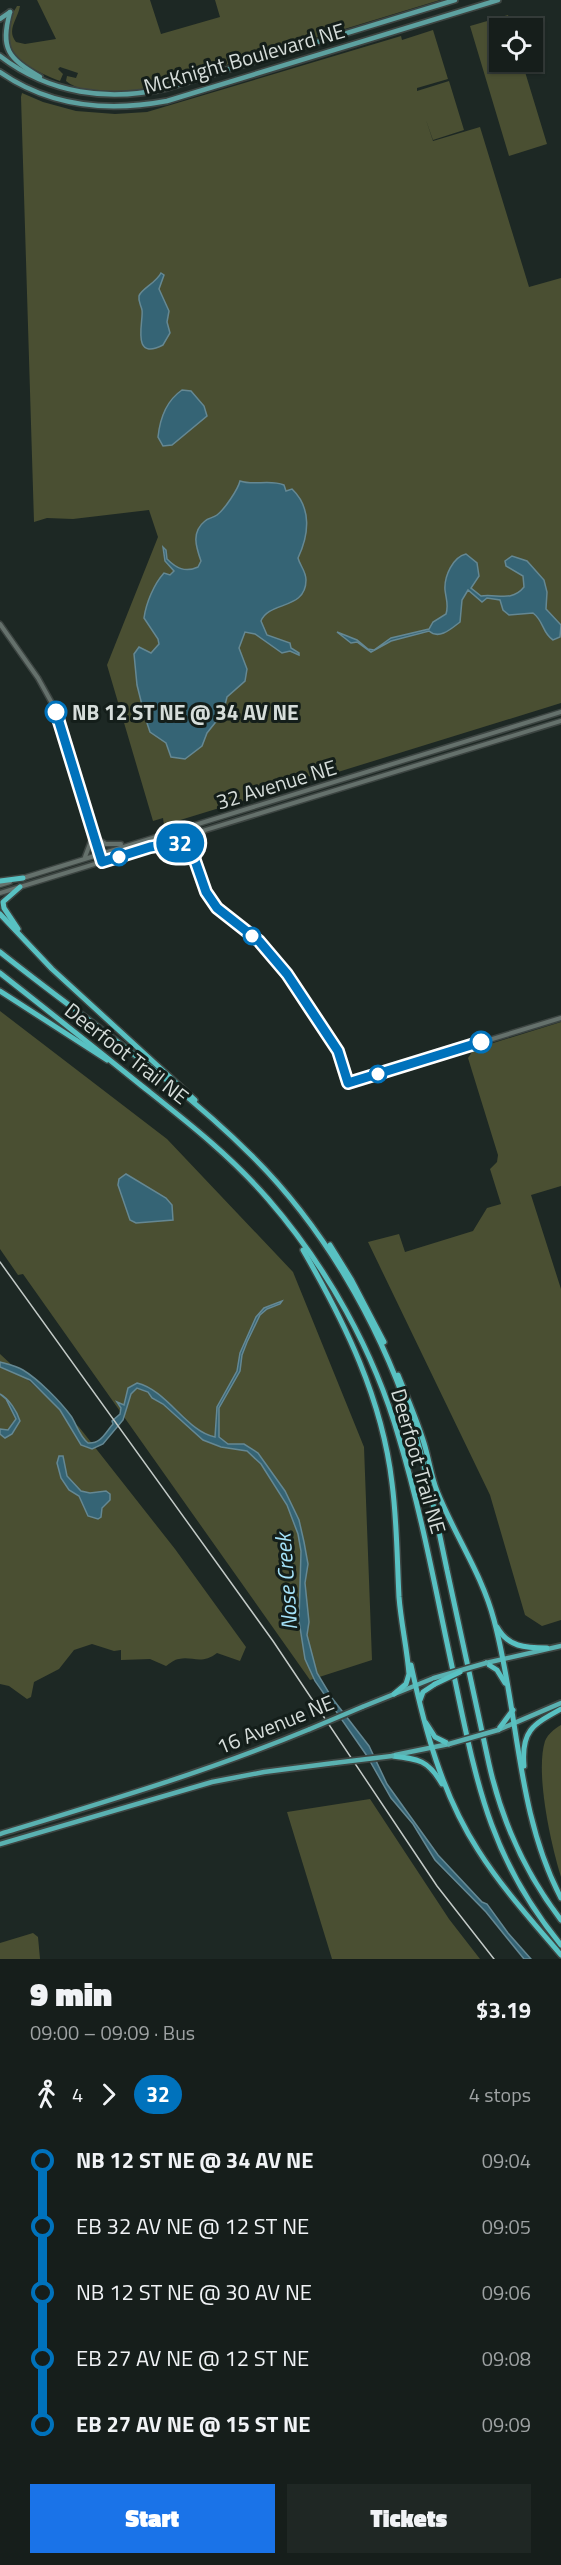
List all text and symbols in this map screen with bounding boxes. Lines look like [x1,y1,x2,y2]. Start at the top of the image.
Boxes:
street label: McKnight Boulevard NE [140,14,348,102]
map controls [489,18,543,72]
button: locate [489,18,543,72]
place label: NB 12 ST NE @ 34 AV NE [72,696,299,728]
marker: NB 12 ST NE @ 34 AV NE [45,701,67,723]
street label: 32 Avenue NE [212,751,340,817]
line badge: 32 [153,824,207,862]
text: 32 [168,827,192,859]
unlabelled marker [110,848,128,866]
unlabelled marker [243,927,261,945]
street label: Deerfoot Trail NE [58,994,196,1112]
unlabelled marker [470,1031,492,1053]
unlabelled marker [369,1065,387,1083]
street label: Deerfoot Trail NE [383,1385,455,1537]
water label: Nose Creek [266,1530,306,1632]
street label: 16 Avenue NE [211,1686,339,1762]
text: 9 min [30,1969,112,2019]
text: $3.19 [476,1993,531,2027]
text: 09:00 – 09:09 · Bus [30,2017,195,2048]
icon: walk [30,2078,63,2111]
icon: forward [92,2078,125,2111]
text: 32 [146,2078,170,2110]
text: 4 [72,2079,83,2110]
text: 4 stops [469,2079,531,2110]
text: NB 12 ST NE @ 34 AV NE [76,2143,314,2177]
text: 09:04 [482,2145,531,2176]
text: EB 32 AV NE @ 12 ST NE [76,2209,309,2243]
text: 09:05 [482,2211,531,2242]
text: NB 12 ST NE @ 30 AV NE [76,2275,312,2309]
text: 09:06 [482,2277,531,2308]
text: EB 27 AV NE @ 12 ST NE [76,2341,309,2375]
text: 09:08 [482,2343,531,2374]
text: EB 27 AV NE @ 15 ST NE [76,2407,310,2441]
text: 09:09 [482,2409,531,2440]
button: Start [30,2484,275,2553]
button: Tickets [287,2484,531,2553]

